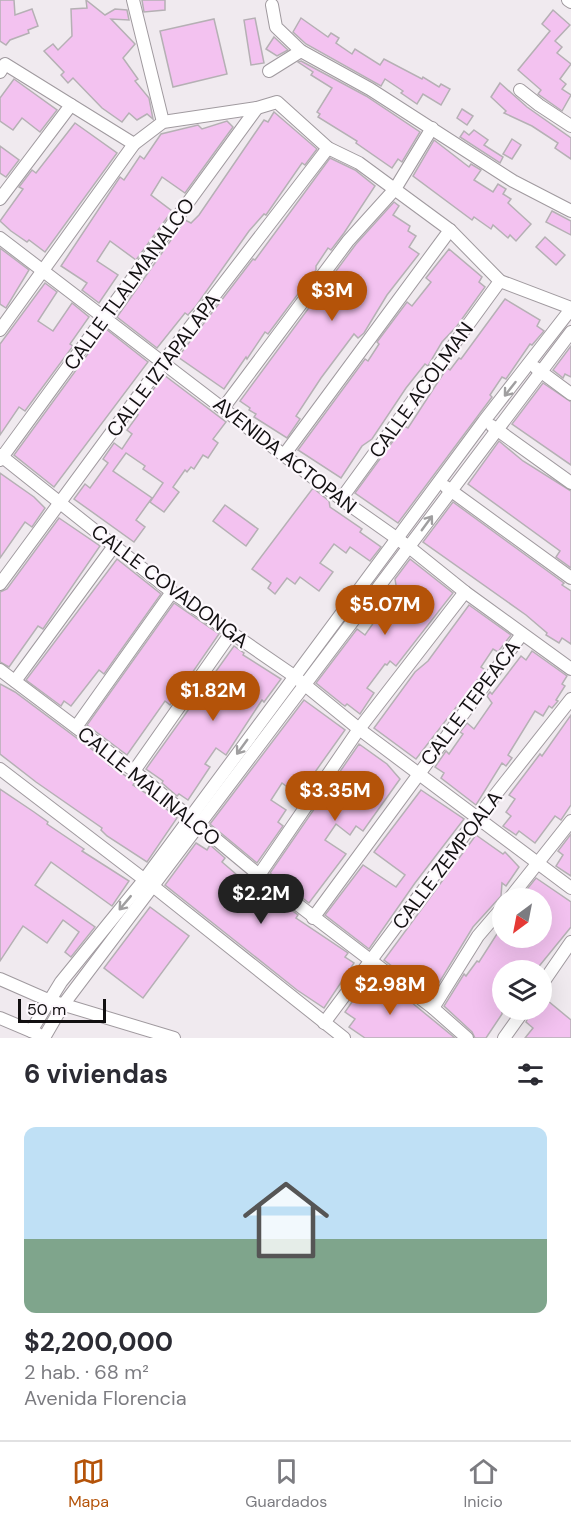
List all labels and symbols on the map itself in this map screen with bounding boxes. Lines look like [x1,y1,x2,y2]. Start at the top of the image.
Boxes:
street label: CALLE TLALMANALCO [58,193,200,375]
pin: $3M [303,271,361,322]
street label: CALLE IZTAPALAPA [100,288,226,442]
street label: CALLE ACOLMAN [363,317,479,463]
one-way arrow [503,381,516,397]
street label: AVENIDA ACTOPAN [208,391,362,519]
one-way arrow [421,515,433,531]
street label: CALLE COVADONGA [86,518,254,654]
pin: $5.07M [336,585,434,636]
street label: CALLE TEPEACA [414,635,526,771]
pin: $1.82M [164,671,262,722]
street label: CALLE MALINALCO [72,720,226,852]
one-way arrow [236,739,248,755]
pin: $3.35M [286,771,384,822]
street label: CALLE ZEMPOALA [386,785,508,935]
pin: $2.2M [219,874,303,925]
north arrow [492,888,552,948]
one-way arrow [118,895,132,910]
pin: $2.98M [341,965,439,1016]
scale bar [18,996,106,1024]

